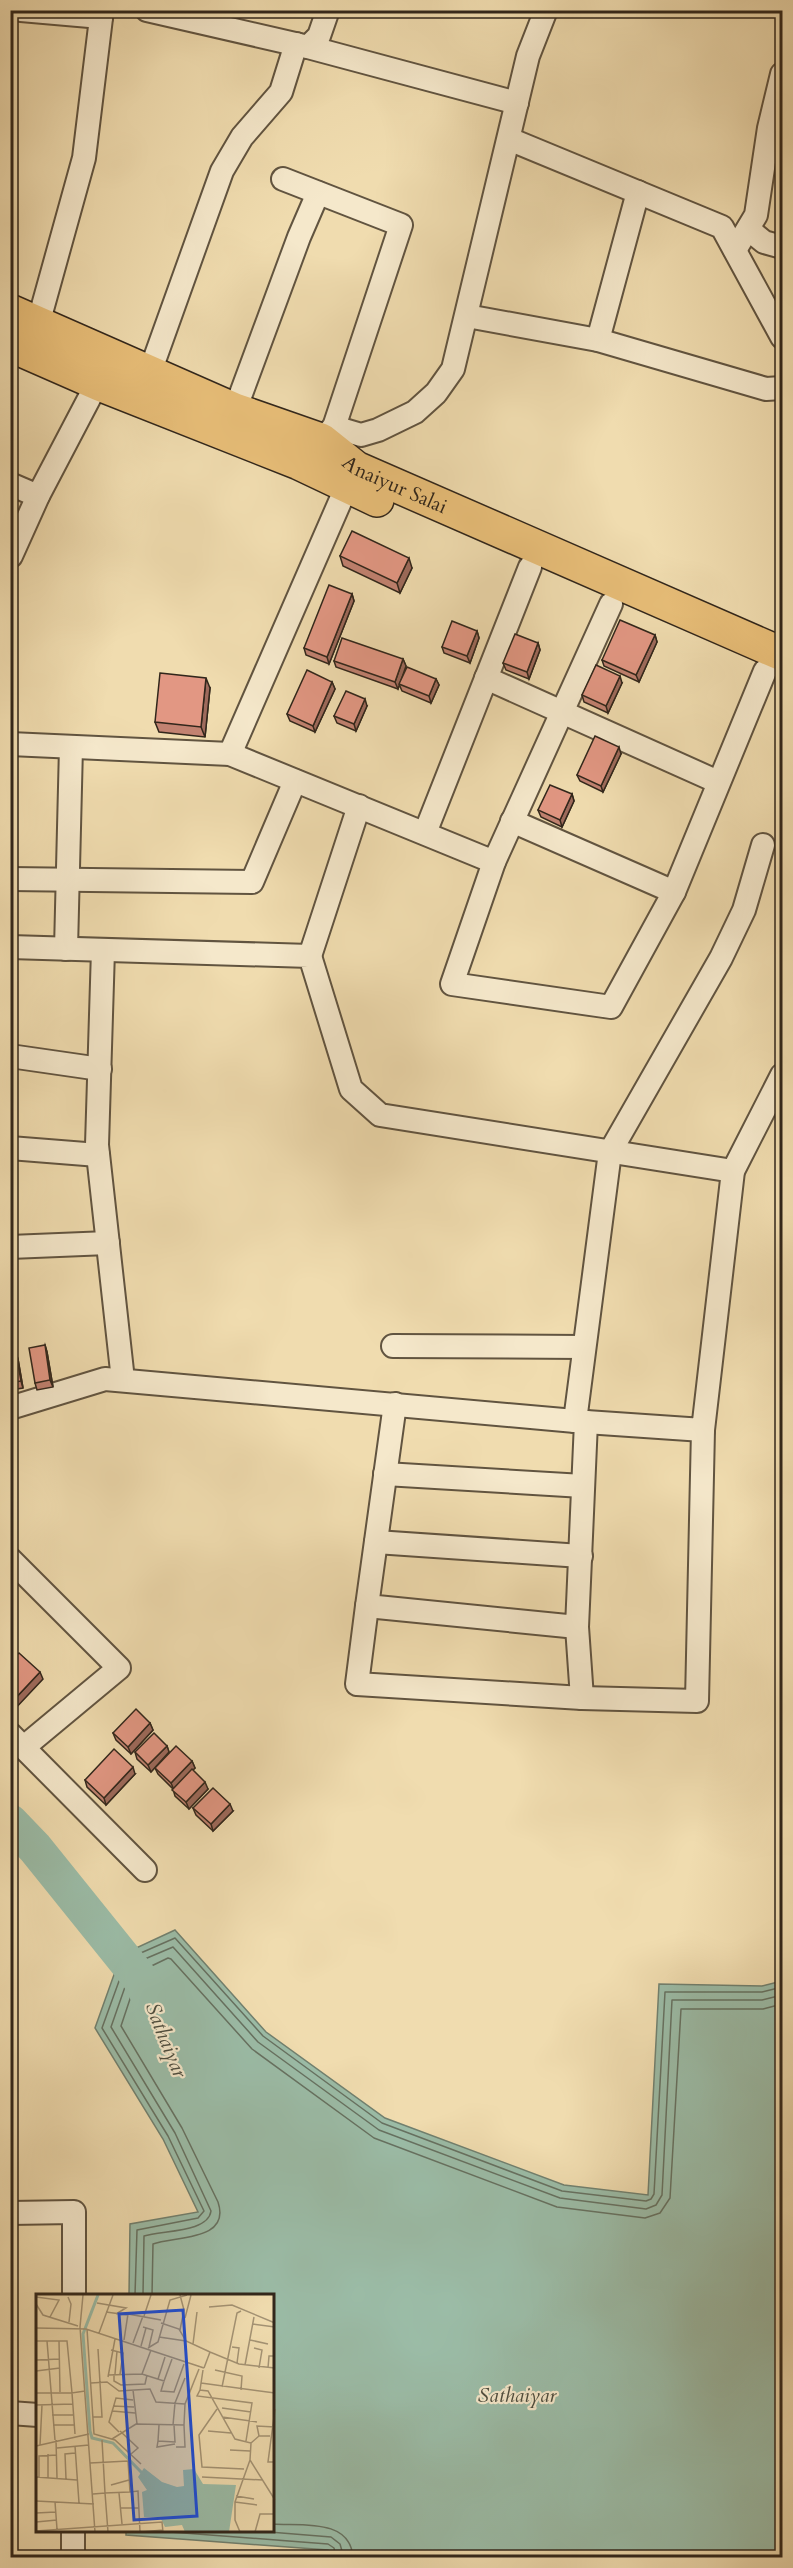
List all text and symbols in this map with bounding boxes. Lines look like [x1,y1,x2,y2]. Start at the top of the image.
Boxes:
street label: Anaiyur Salai [337,449,452,520]
water label: Sathaiyar [138,1998,195,2083]
inset map [36,2294,274,2532]
water label: Sathaiyar [478,2381,557,2410]

